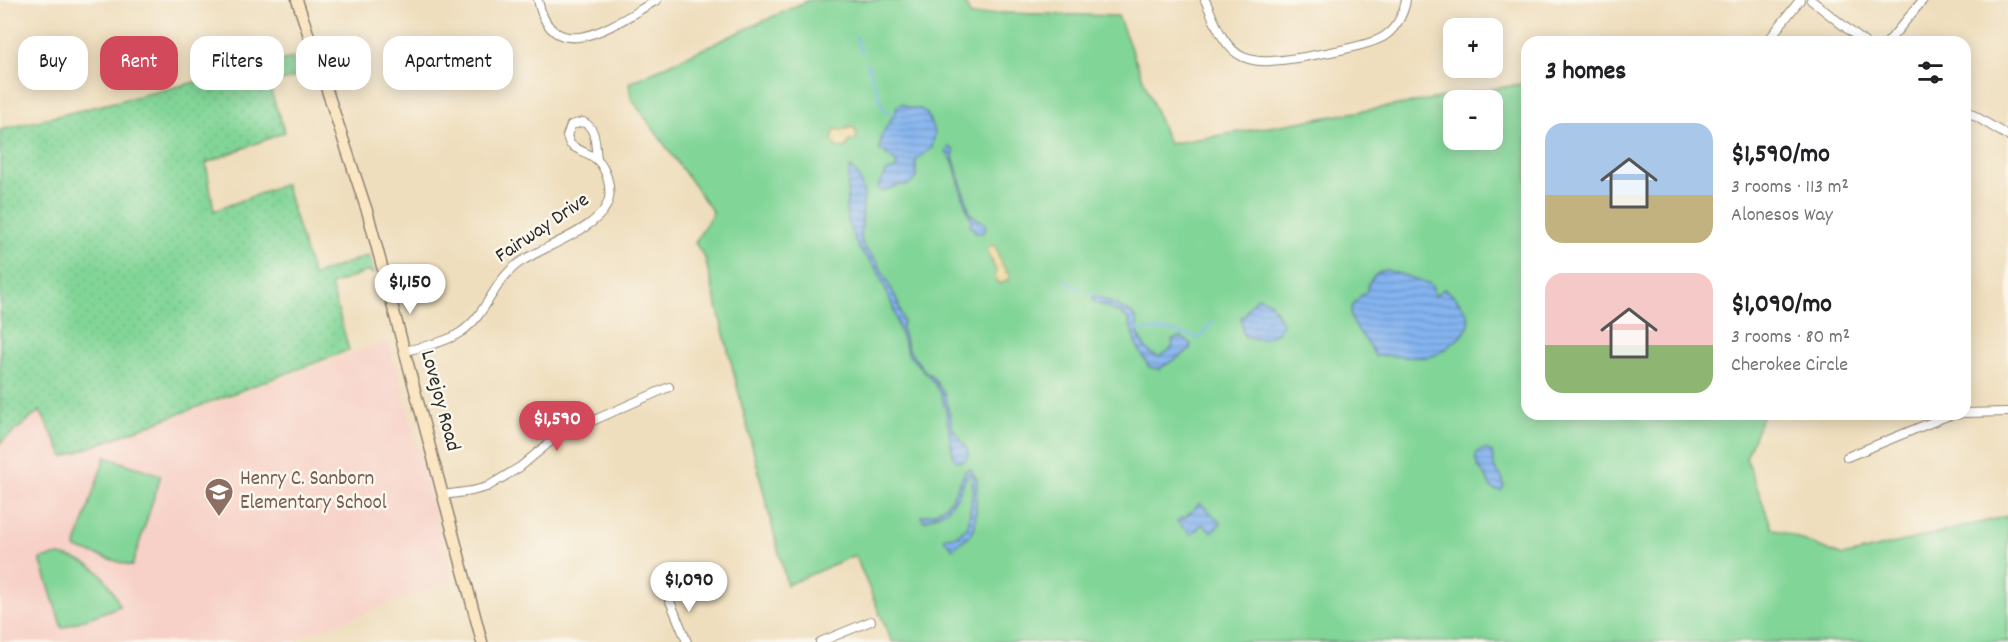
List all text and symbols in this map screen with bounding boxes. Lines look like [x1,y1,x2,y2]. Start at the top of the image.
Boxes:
map controls [1443,18,1503,150]
button: + [1443,18,1503,78]
chip: Buy [18,36,88,90]
chip: Rent [100,36,178,90]
chip: Filters [190,36,284,90]
chip: New [296,36,371,90]
chip: Apartment [383,36,513,90]
text: 3 homes [1545,54,1626,91]
icon: filters [1914,56,1947,89]
button: − [1443,90,1503,150]
text: $1,590/mo [1731,137,1830,174]
icon: home [1593,147,1665,219]
text: 3 rooms · 113 m² [1731,174,1849,202]
street label: Fairway Drive [490,186,596,272]
text: Alonesos Way [1731,202,1833,230]
pin: $1,150 [361,264,459,315]
text: $1,150 [389,269,431,297]
text: $1,090/mo [1731,287,1832,324]
icon: home [1593,297,1665,369]
text: 3 rooms · 80 m² [1731,324,1850,352]
street label: Lovejoy Road [411,347,467,455]
text: Cherokee Circle [1731,352,1848,380]
pin: $1,590 [508,401,606,452]
text: $1,590 [533,406,581,434]
place label: Henry C. Sanborn Elementary School [240,465,387,519]
school or university icon: Henry C. Sanborn Elementary School [203,476,235,518]
pin: $1,090 [640,562,738,613]
text: $1,090 [664,567,714,595]

